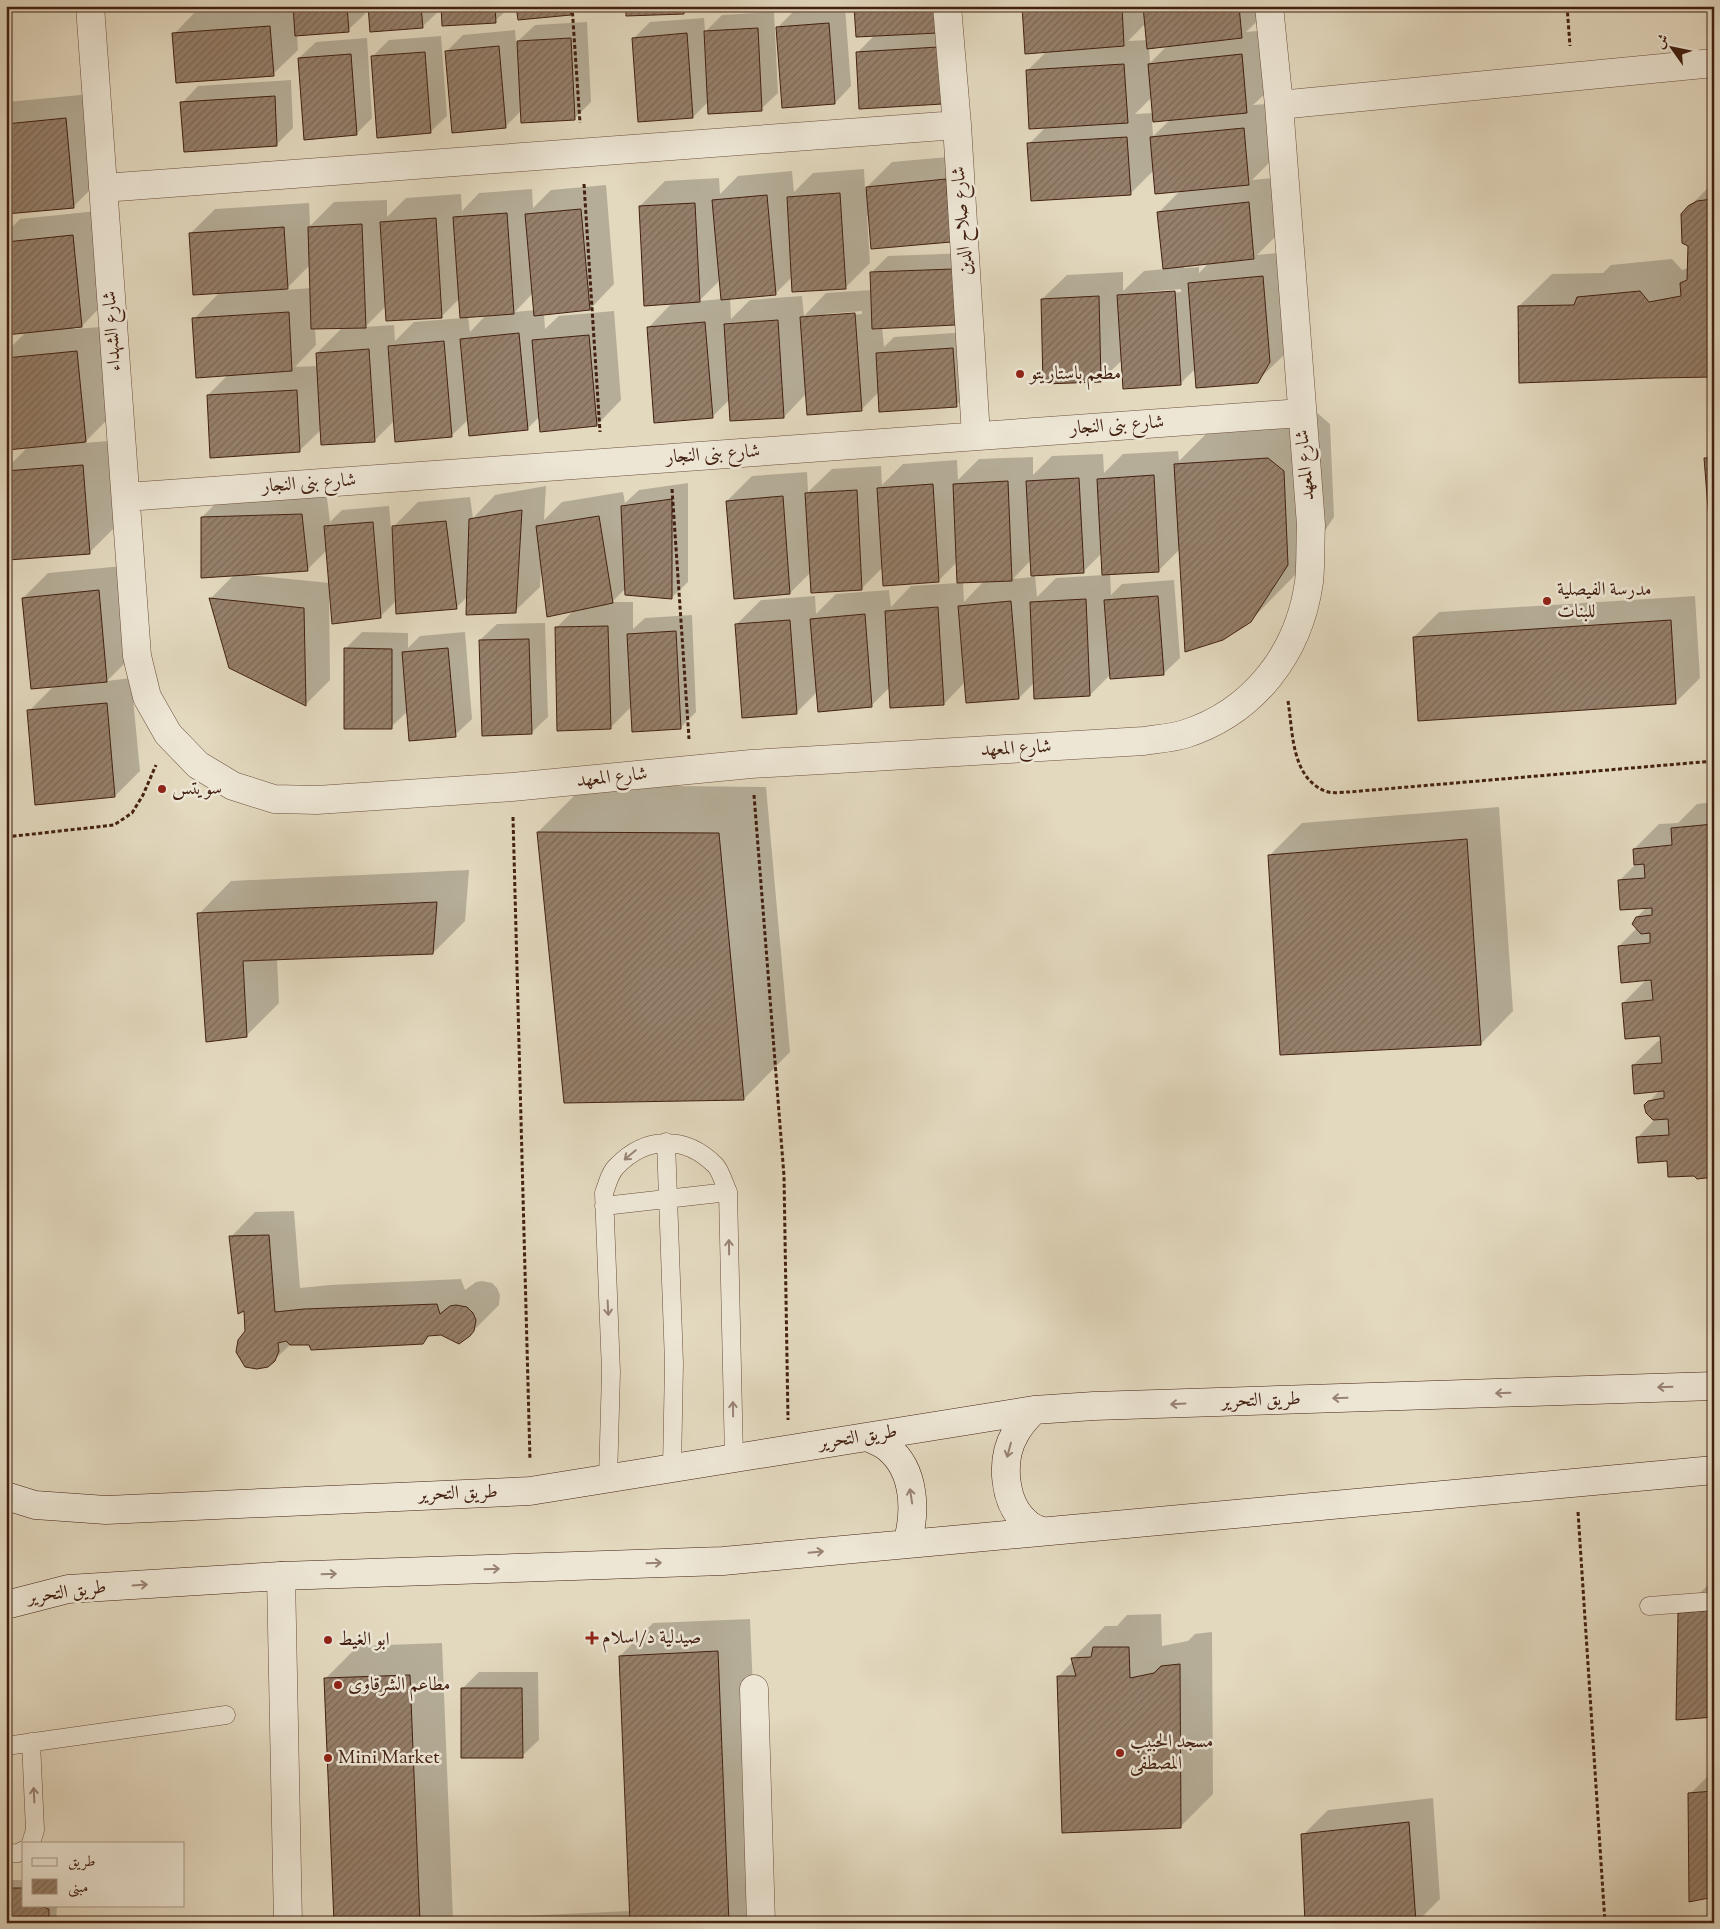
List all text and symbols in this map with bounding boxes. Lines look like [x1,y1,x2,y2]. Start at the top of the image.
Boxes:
north arrow [1648,22,1698,72]
text: ش [1651,31,1675,53]
street label: شارع صلاح الدين [946,165,982,277]
street label: شارع الشهداء [97,290,129,372]
place label: مطعم باستاريتو [1028,361,1121,391]
marker: مطعم باستاريتو [1014,368,1026,380]
street label: شارع بنى النجار [1067,409,1165,443]
street label: شارع المعهد [1289,428,1323,502]
street label: شارع بنى النجار [663,438,761,472]
street label: شارع بنى النجار [259,467,357,501]
place label: مدرسة الفيصلية للبنات [1557,577,1652,626]
marker: مدرسة الفيصلية للبنات [1541,595,1553,607]
street label: شارع المعهد [980,734,1052,764]
street label: شارع المعهد [575,761,649,795]
place label: سويتس [172,776,222,803]
marker: سويتس [156,783,168,795]
one-way arrow [624,1149,637,1160]
one-way arrow [725,1239,734,1255]
one-way arrow [604,1299,613,1315]
one-way arrow [1657,1383,1673,1392]
street label: طريق التحرير [1219,1386,1301,1416]
one-way arrow [1495,1388,1511,1397]
one-way arrow [1332,1393,1348,1403]
one-way arrow [1170,1399,1186,1408]
one-way arrow [728,1402,738,1418]
street label: طريق التحرير [815,1418,899,1458]
one-way arrow [1004,1442,1013,1458]
street label: طريق التحرير [416,1479,498,1509]
one-way arrow [906,1488,916,1504]
one-way arrow [808,1547,824,1557]
one-way arrow [646,1558,662,1568]
one-way arrow [483,1564,499,1573]
one-way arrow [321,1570,337,1579]
street label: طريق التحرير [24,1574,108,1612]
one-way arrow [132,1580,148,1589]
place label: صيدلية د/اسلام [602,1625,701,1653]
place label: ابو الغيط [338,1627,390,1654]
marker: صيدلية د/اسلام [586,1632,598,1644]
marker: ابو الغيط [322,1634,334,1646]
place label: مطاعم الشرقاوى [348,1672,451,1702]
marker: مطاعم الشرقاوى [332,1679,344,1691]
place label: مسجد الحبيب المصطفى [1130,1729,1214,1778]
place label: Mini Market [338,1745,440,1772]
marker: مسجد الحبيب المصطفى [1114,1747,1126,1759]
marker: Mini Market [322,1752,334,1764]
one-way arrow [29,1787,38,1803]
legend [22,1842,185,1906]
text: طريق [68,1852,95,1873]
text: مبنى [68,1878,88,1899]

